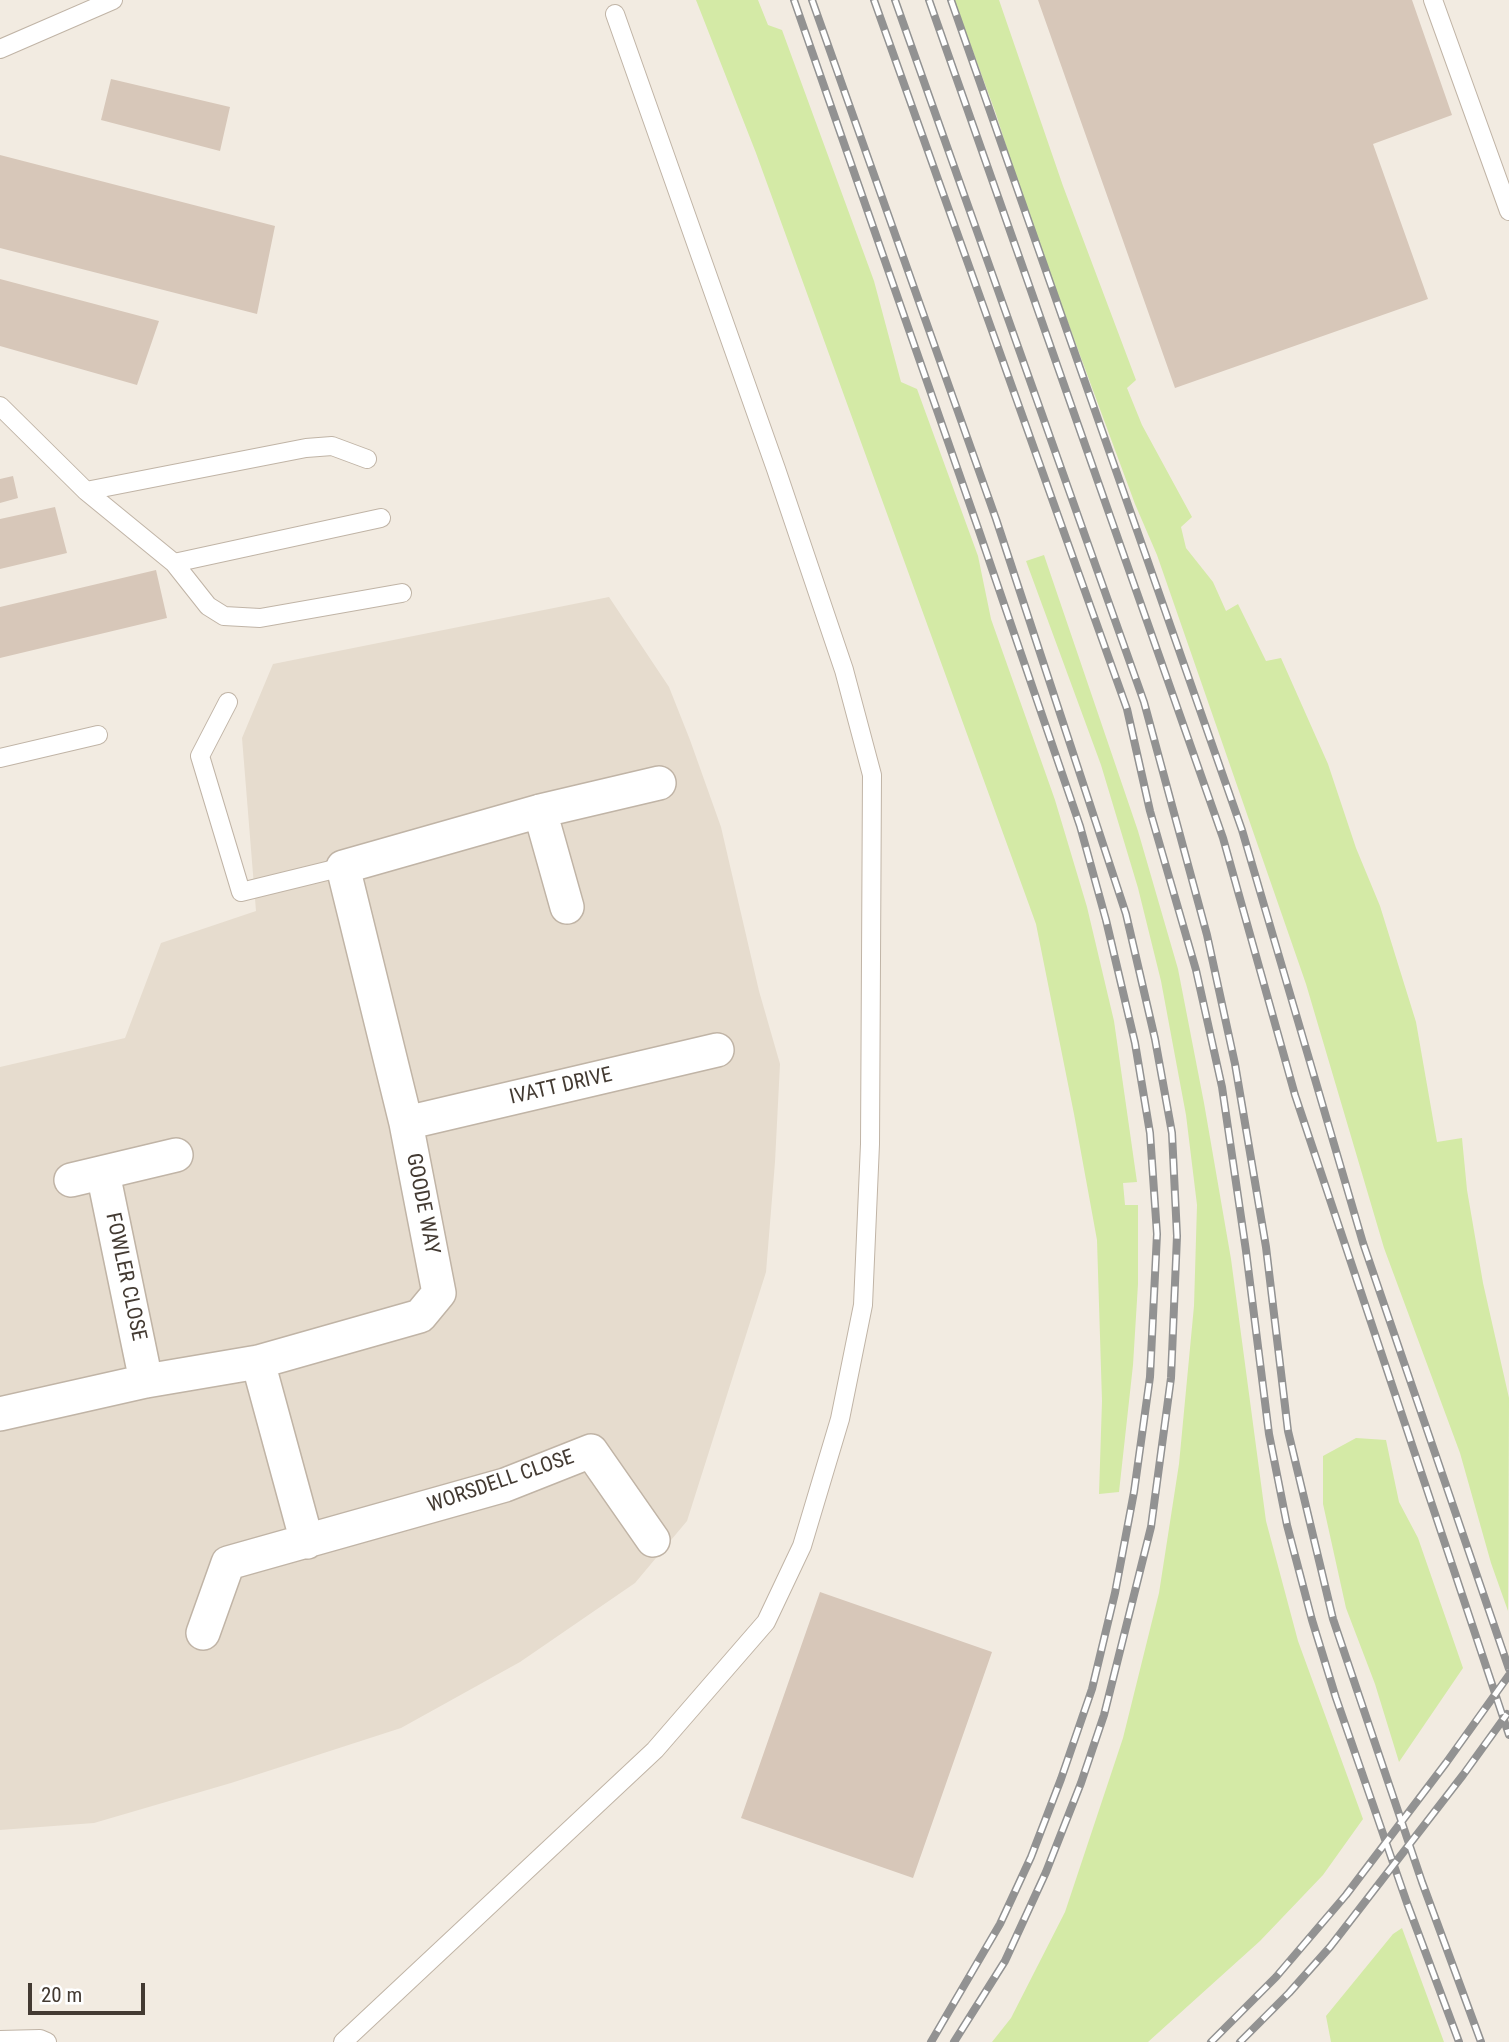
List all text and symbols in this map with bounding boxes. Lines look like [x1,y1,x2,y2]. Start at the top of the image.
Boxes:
street label: IVATT DRIVE [507,1063,615,1111]
street label: GOODE WAY [400,1151,444,1257]
street label: FOWLER CLOSE [99,1211,151,1343]
street label: WORSDELL CLOSE [425,1445,577,1519]
scale bar [32,1968,149,2012]
text: 20 m [41,1983,82,2007]

